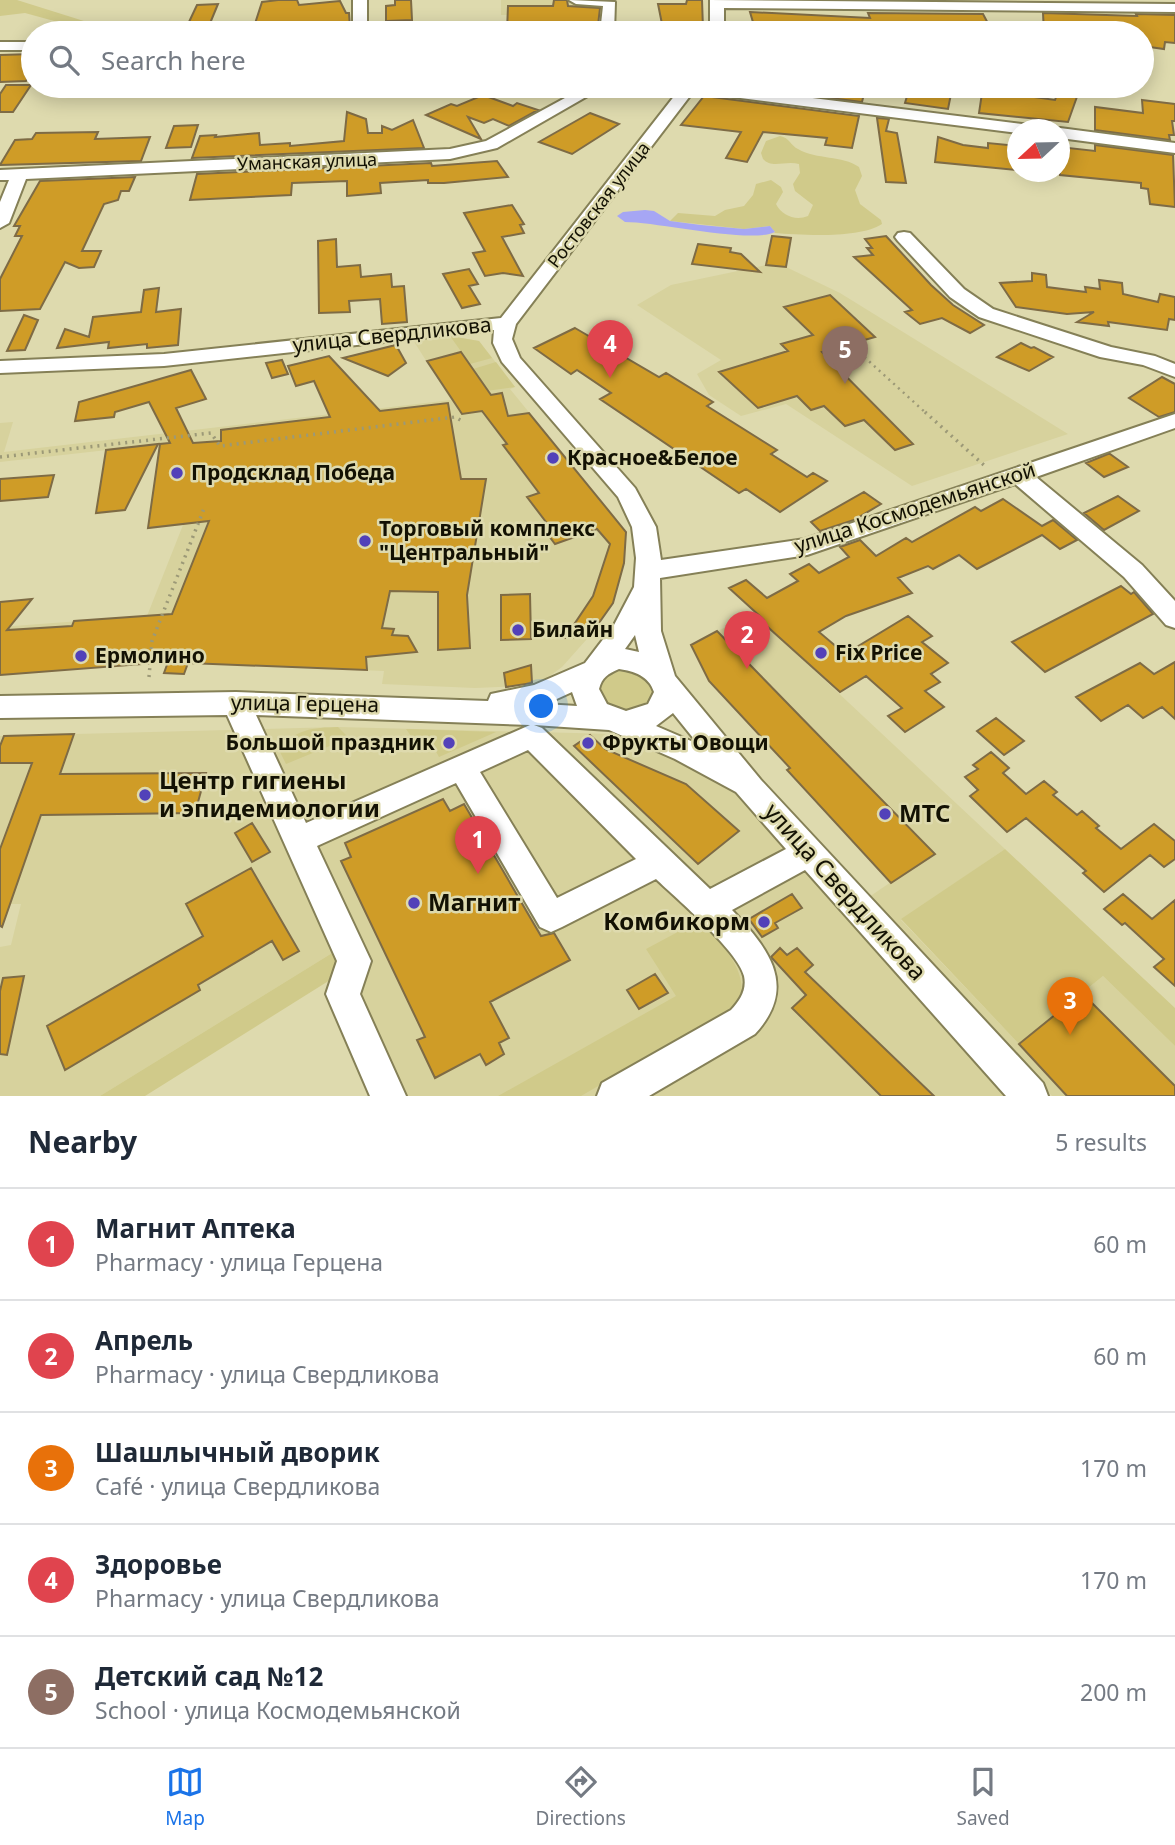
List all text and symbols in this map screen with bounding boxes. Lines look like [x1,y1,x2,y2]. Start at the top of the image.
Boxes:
search box [21,21,1154,98]
icon: search [45,41,83,79]
text: Search here [101,42,246,78]
north arrow [1007,119,1070,182]
street label: Ростовская улица [542,137,655,272]
street label: Уманская улица [237,147,377,175]
street label: улица Свердликова [291,310,493,358]
pin: 4 [587,320,633,378]
pin: 5 [822,326,868,384]
place label: Красное&Белое [567,443,738,471]
marker: Красное&Белое [545,450,561,466]
street label: улица Космодемьянской [791,455,1039,559]
place label: Продсклад Победа [191,458,395,486]
marker: Продсклад Победа [169,465,185,481]
place label: Торговый комплекс "Центральный" [379,514,595,566]
marker: Торговый комплекс "Центральный" [357,533,373,549]
pin: 2 [724,611,770,669]
place label: Билайн [532,615,613,643]
marker: Билайн [510,622,526,638]
place label: Fix Price [835,638,923,666]
place label: Ермолино [95,641,205,669]
marker: Fix Price [813,645,829,661]
marker: Ермолино [73,648,89,664]
street label: улица Герцена [231,688,379,718]
your location [524,689,558,723]
place label: Большой праздник [226,728,435,756]
place label: Фрукты Овощи [602,728,769,756]
marker: Большой праздник [441,735,457,751]
marker: Фрукты Овощи [580,735,596,751]
place label: Центр гигиены и эпидемиологии [159,763,380,824]
marker: Центр гигиены и эпидемиологии [137,787,153,803]
street label: улица Свердликова [757,795,935,987]
place label: МТС [899,796,950,829]
marker: МТС [877,806,893,822]
pin: 1 [455,816,501,874]
place label: Магнит [428,885,520,918]
marker: Магнит [406,895,422,911]
place label: Комбикорм [603,904,750,937]
marker: Комбикорм [756,914,772,930]
pin: 3 [1047,977,1093,1035]
text: Nearby [28,1121,137,1162]
text: 5 results [1055,1126,1147,1158]
text: Магнит Аптека [95,1210,296,1246]
text: 1 [44,1228,58,1260]
text: 60 m [1093,1228,1147,1260]
text: Pharmacy · улица Герцена [95,1246,383,1278]
text: Апрель [95,1322,193,1358]
text: 2 [44,1340,58,1372]
text: 60 m [1093,1340,1147,1372]
text: Pharmacy · улица Свердликова [95,1358,440,1390]
text: Шашлычный дворик [95,1434,380,1470]
text: 3 [44,1452,58,1484]
text: 170 m [1080,1452,1147,1484]
text: Café · улица Свердликова [95,1470,380,1502]
text: Здоровье [95,1546,222,1582]
text: 4 [44,1564,58,1596]
text: 170 m [1080,1564,1147,1596]
text: Pharmacy · улица Свердликова [95,1582,440,1614]
text: Детский сад №12 [95,1658,323,1694]
text: 5 [44,1676,58,1708]
text: 200 m [1080,1676,1147,1708]
text: School · улица Космодемьянской [95,1694,461,1726]
tab: Map [165,1763,205,1831]
tab: Directions [536,1763,626,1831]
tab: Saved [956,1763,1010,1831]

